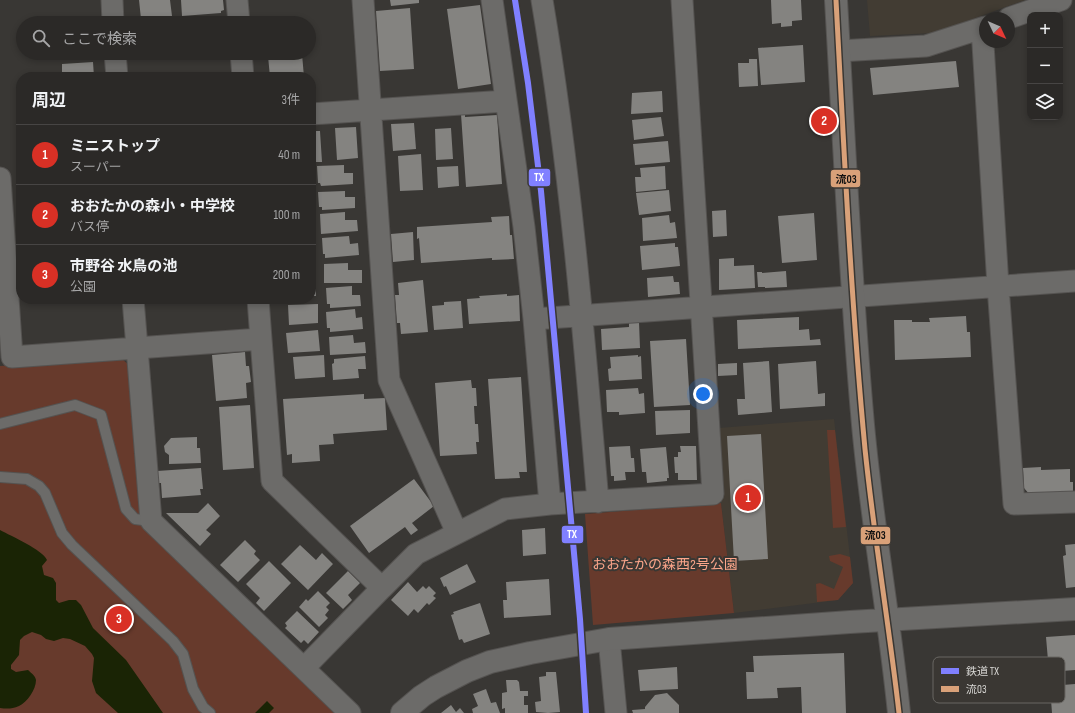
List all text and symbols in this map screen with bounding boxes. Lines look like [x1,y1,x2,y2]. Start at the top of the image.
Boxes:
north arrow [979,12,1015,48]
map controls [1027,12,1063,120]
button: + [1027,12,1063,48]
search box [16,16,316,60]
icon: search [30,27,52,49]
text: ここで検索 [62,30,137,49]
button: − [1027,48,1063,84]
button: layers [1027,84,1063,120]
text: 周辺 [32,91,66,111]
text: 3件 [282,92,300,108]
pin: 2 [811,106,837,136]
text: ミニストップ [70,137,160,156]
text: 1 [42,147,48,163]
text: 40 m [278,147,300,163]
text: スーパー [70,159,122,175]
line badge: TX [528,168,551,187]
line badge: 流03 [830,169,861,188]
text: TX [534,171,545,184]
text: 流03 [835,173,857,186]
text: おおたかの森小・中学校 [70,197,235,216]
text: 2 [42,207,48,223]
text: 100 m [273,207,300,223]
text: バス停 [70,219,109,235]
text: 市野谷 水鳥の池 [70,257,177,276]
text: 3 [42,267,48,283]
text: 200 m [273,267,300,283]
text: 公園 [70,279,96,295]
your location [693,384,713,404]
pin: 1 [735,483,761,513]
line badge: TX [561,525,584,544]
line badge: 流03 [860,526,891,545]
text: TX [567,528,578,541]
text: 流03 [864,529,886,542]
park label: おおたかの森西2号公園 [592,556,738,573]
pin: 3 [106,604,132,634]
legend [933,657,1065,703]
text: 鉄道 TX [966,665,999,678]
text: 流03 [966,683,987,696]

